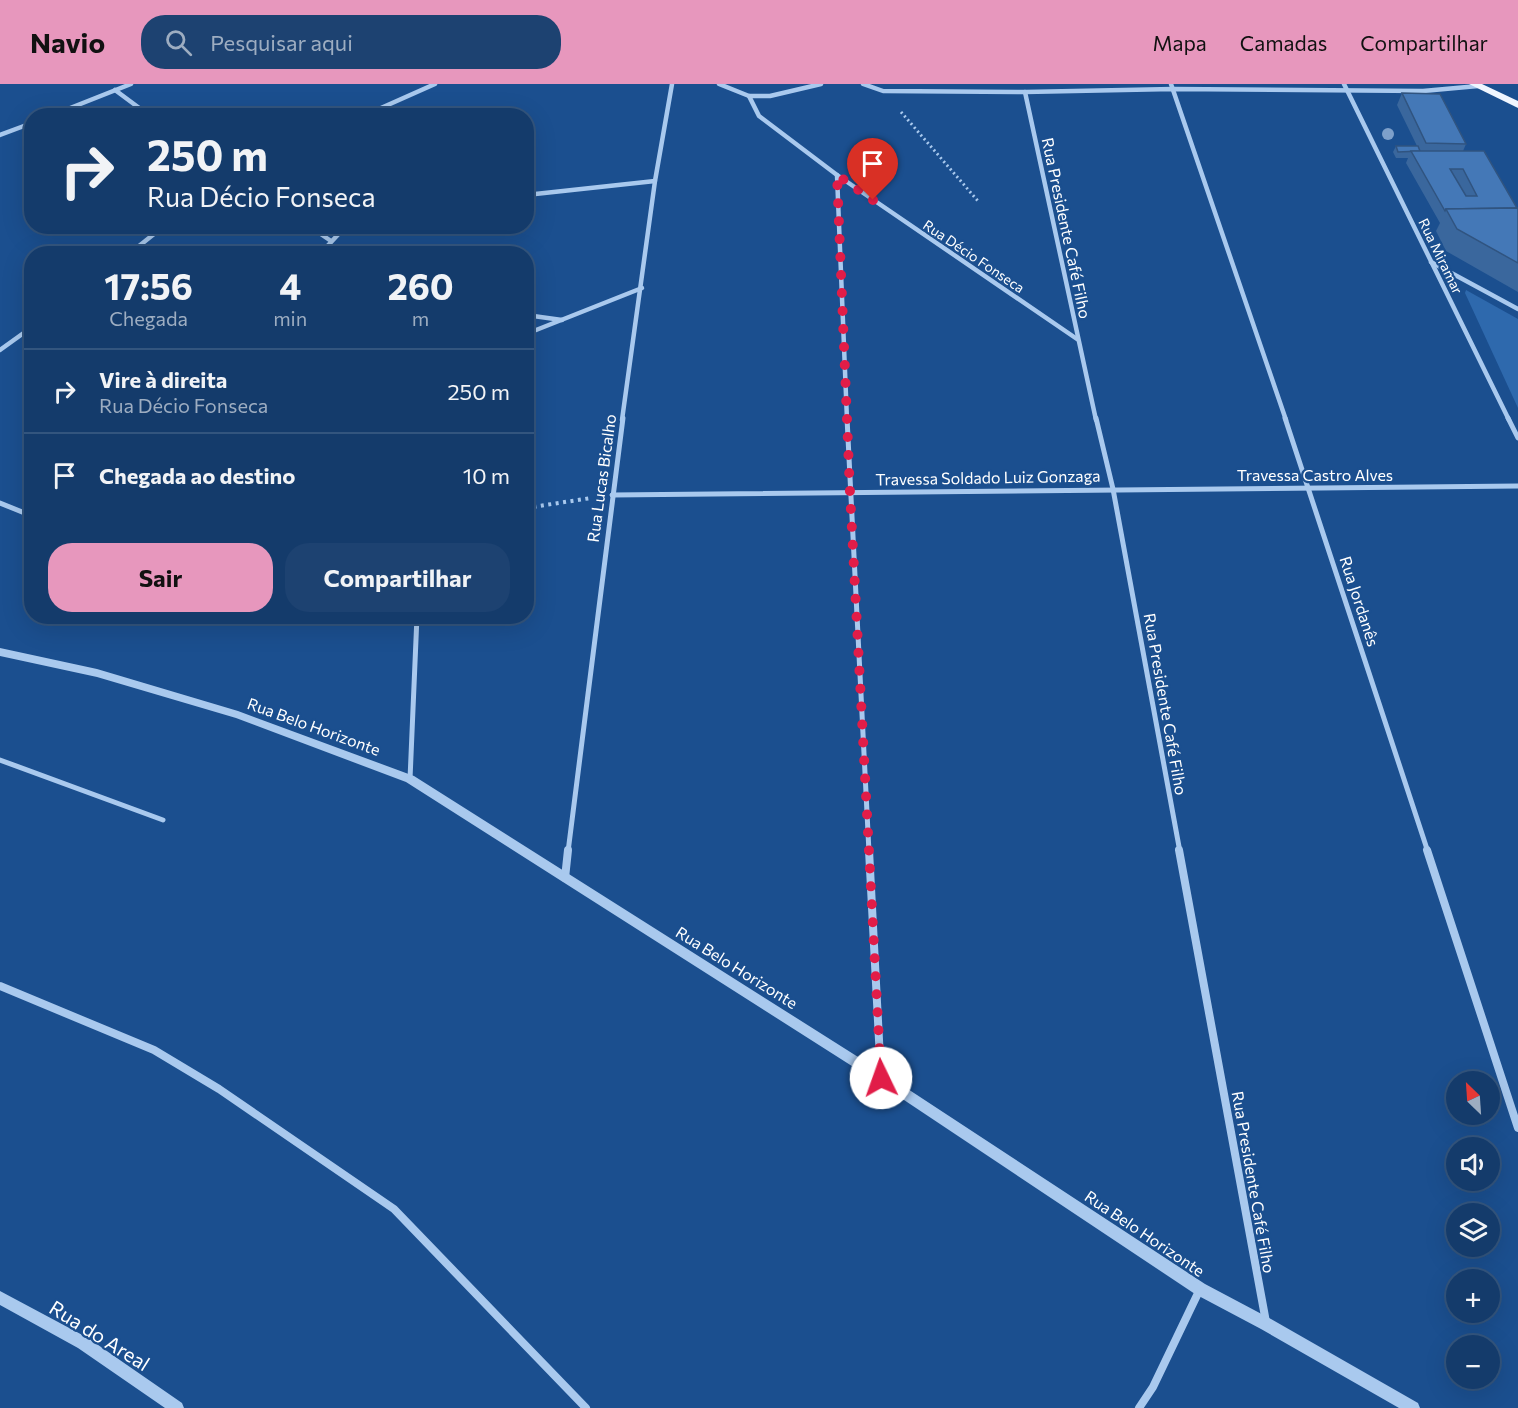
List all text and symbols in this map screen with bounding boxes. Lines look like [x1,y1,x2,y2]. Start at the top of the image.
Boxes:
search box [141,15,561,69]
text: Navio [30,25,105,59]
icon: search [162,26,195,59]
text: Pesquisar aqui [210,29,353,56]
text: Mapa [1153,30,1207,55]
text: Camadas [1240,30,1327,55]
text: Compartilhar [1360,30,1488,55]
text: 250 m [147,128,268,180]
icon: right [48,132,126,210]
street label: Rua Presidente Café Filho [1039,136,1095,320]
pin [847,138,898,200]
icon: arrive [856,147,889,180]
text: Rua Décio Fonseca [147,180,376,213]
street label: Rua Miramar [1415,215,1467,297]
street label: Rua Décio Fonseca [920,216,1028,296]
text: 17:56 [104,263,193,307]
text: 4 [279,263,301,307]
text: 260 [387,263,454,307]
text: Chegada [109,306,188,330]
text: min [273,306,307,330]
text: m [412,306,429,330]
text: Vire à direita [99,366,227,393]
icon: right [48,375,81,408]
text: 250 m [447,378,510,405]
text: Rua Décio Fonseca [99,393,268,417]
street label: Rua Lucas Bicalho [583,413,619,543]
icon: arrive [48,459,81,492]
text: Chegada ao destino [99,462,295,489]
text: 10 m [463,462,510,489]
street label: Travessa Castro Alves [1237,465,1393,484]
street label: Travessa Soldado Luiz Gonzaga [875,466,1101,488]
button: Sair [48,543,273,612]
button: Compartilhar [285,543,510,612]
street label: Rua Jordanês [1336,553,1384,649]
street label: Rua Presidente Café Filho [1141,611,1191,797]
street label: Rua Belo Horizonte [245,693,383,759]
street label: Rua Belo Horizonte [673,922,801,1012]
position arrow [849,1046,913,1110]
north arrow [1446,1071,1500,1125]
map controls [1446,1071,1500,1389]
street label: Rua Presidente Café Filho [1229,1089,1279,1275]
button: sound [1446,1137,1500,1191]
street label: Rua Belo Horizonte [1082,1186,1208,1280]
button: layers [1446,1203,1500,1257]
button: + [1446,1269,1500,1323]
street label: Rua do Areal [45,1295,155,1375]
button: − [1446,1335,1500,1389]

